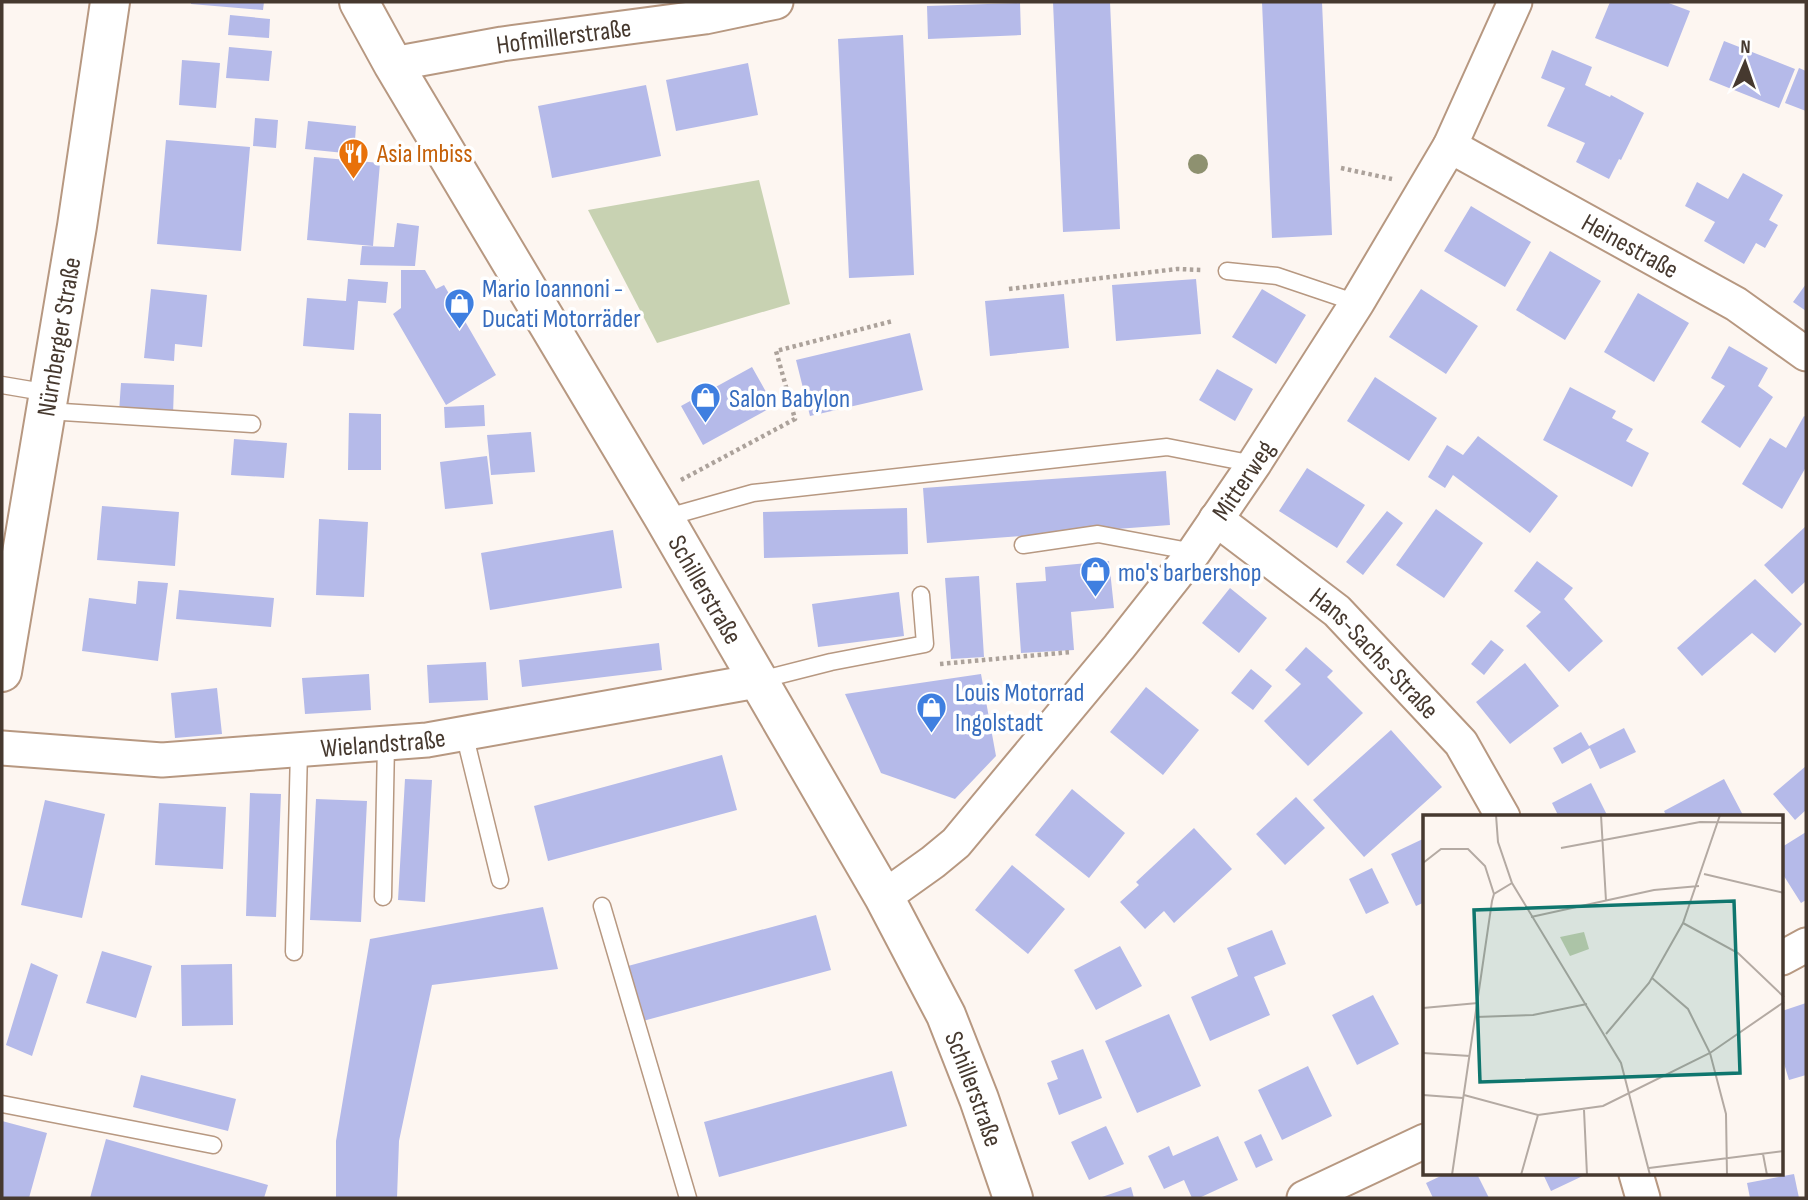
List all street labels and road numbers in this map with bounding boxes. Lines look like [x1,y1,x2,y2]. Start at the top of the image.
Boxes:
street label: Hofmillerstraße [494,13,633,62]
street label: Heinestraße [1576,208,1683,286]
street label: Nürnberger Straße [31,255,88,419]
street label: Mitterweg [1206,435,1282,527]
street label: Schillerstraße [661,530,748,650]
street label: Hans-Sachs-Straße [1303,582,1444,726]
street label: Wielandstraße [320,723,448,765]
street label: Schillerstraße [937,1027,1008,1151]

